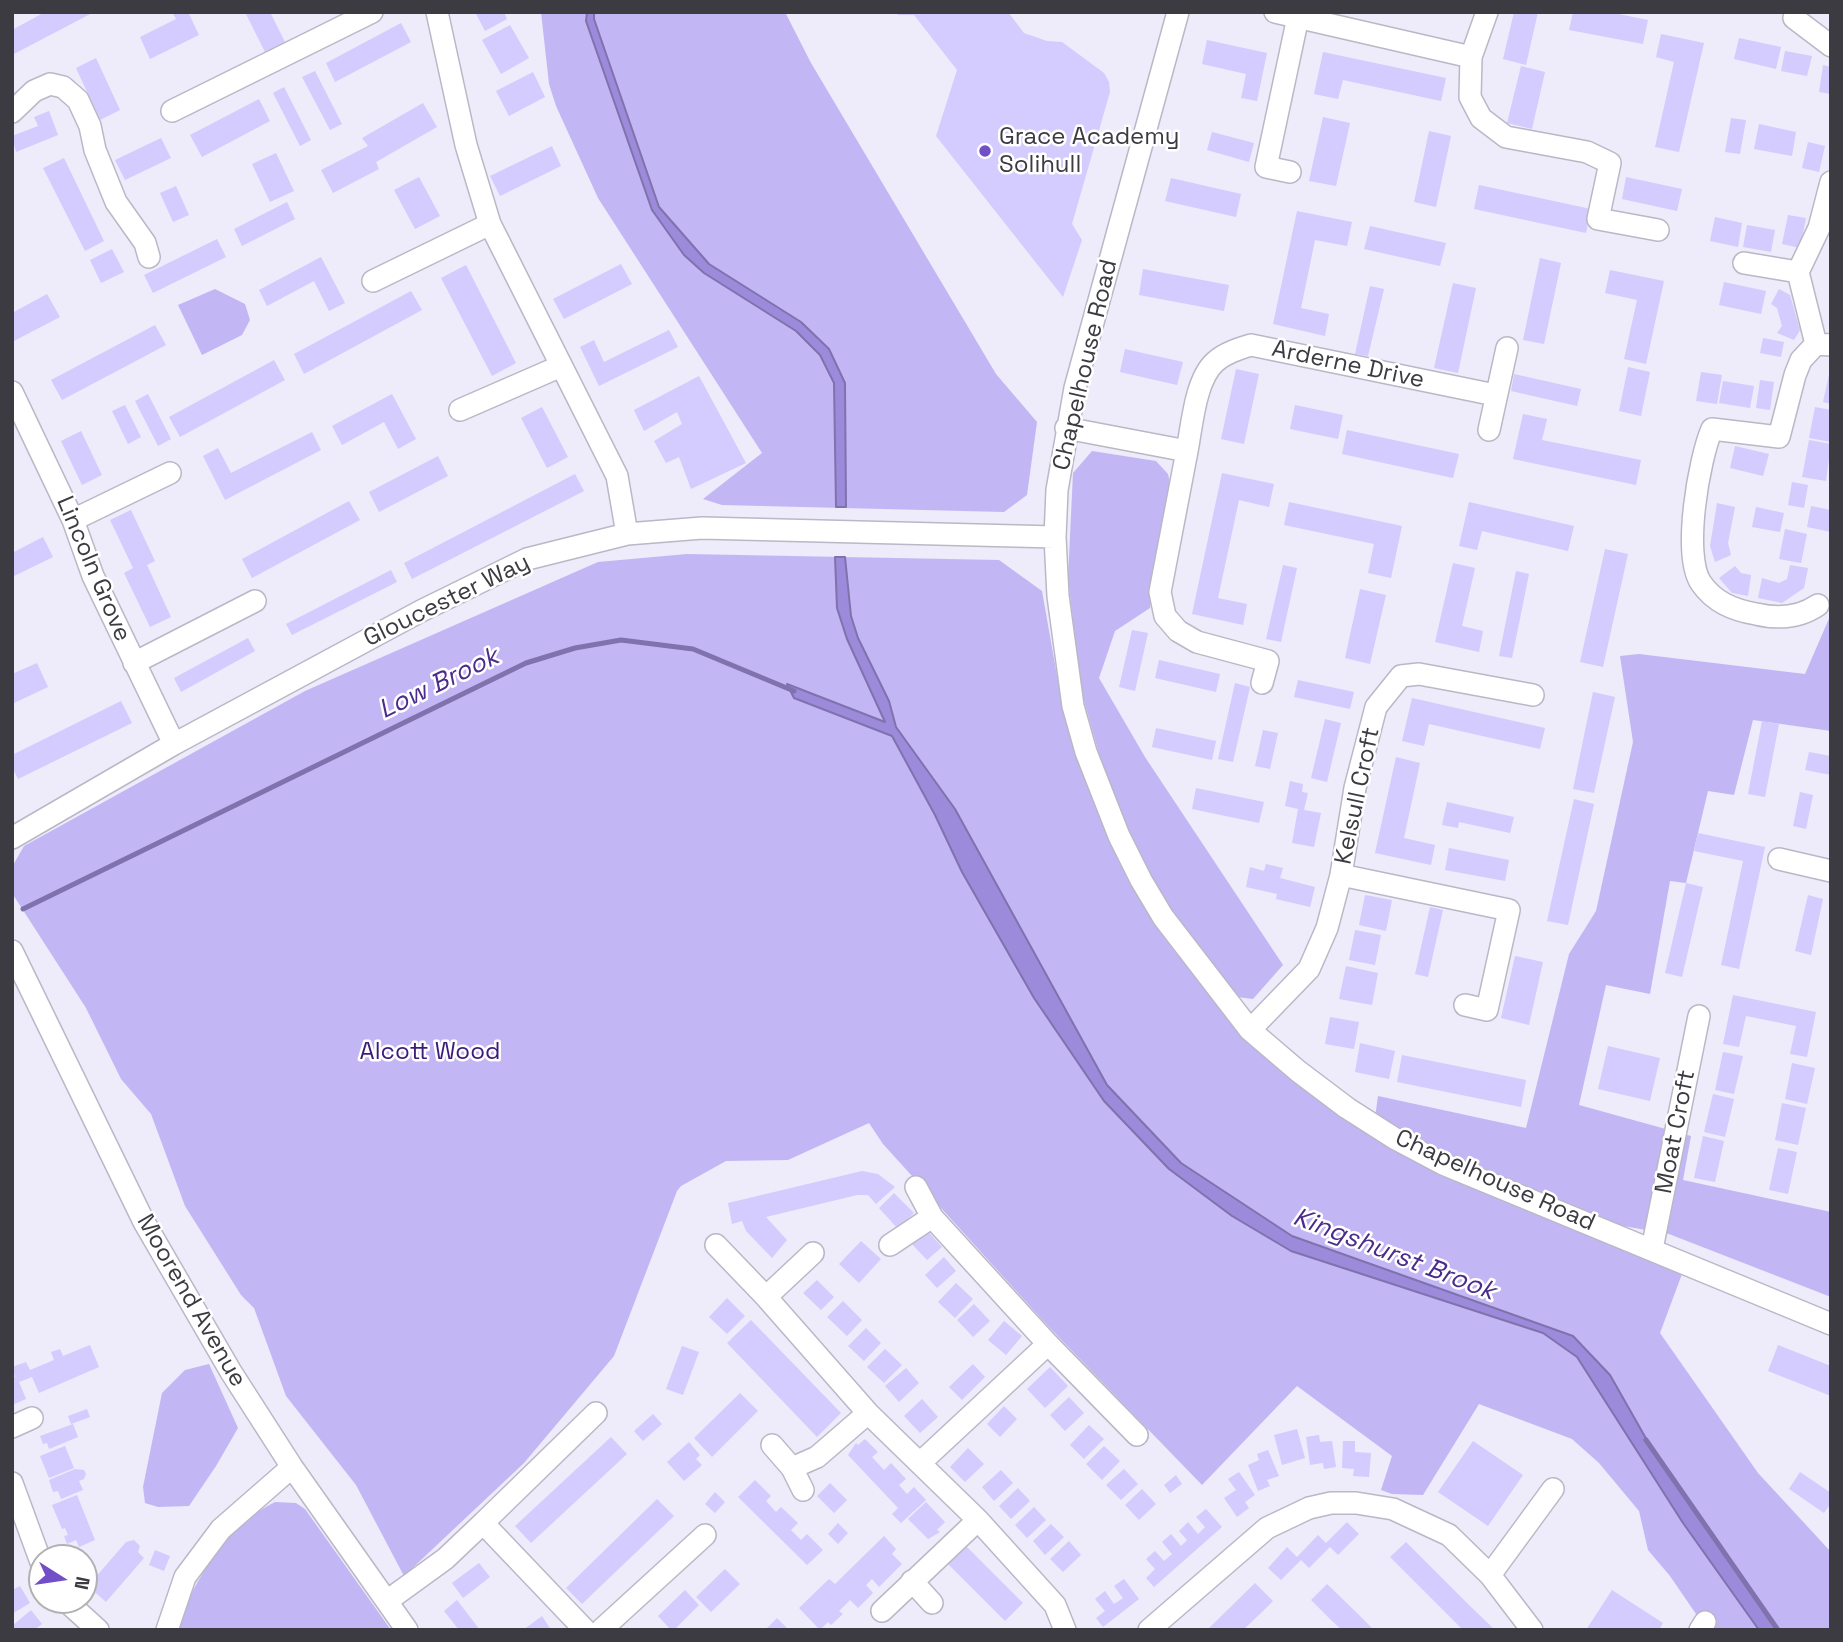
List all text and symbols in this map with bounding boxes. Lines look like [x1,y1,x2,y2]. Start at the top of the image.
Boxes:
place label: Grace Academy Solihull [999,123,1179,179]
marker: Grace Academy Solihull [977,143,993,159]
street label: Chapelhouse Road [1048,257,1124,473]
street label: Arderne Drive [1269,335,1427,395]
street label: Lincoln Grove [49,492,137,646]
street label: Gloucester Way [359,548,535,654]
water label: Low Brook [374,641,504,727]
street label: Kelsull Croft [1329,725,1387,867]
park label: Alcott Wood [360,1038,500,1066]
street label: Moat Croft [1650,1068,1702,1196]
street label: Chapelhouse Road [1391,1124,1599,1238]
water label: Kingshurst Brook [1288,1202,1500,1308]
street label: Moorend Avenue [130,1210,252,1392]
north arrow [28,1544,98,1614]
text: N [69,1574,96,1592]

